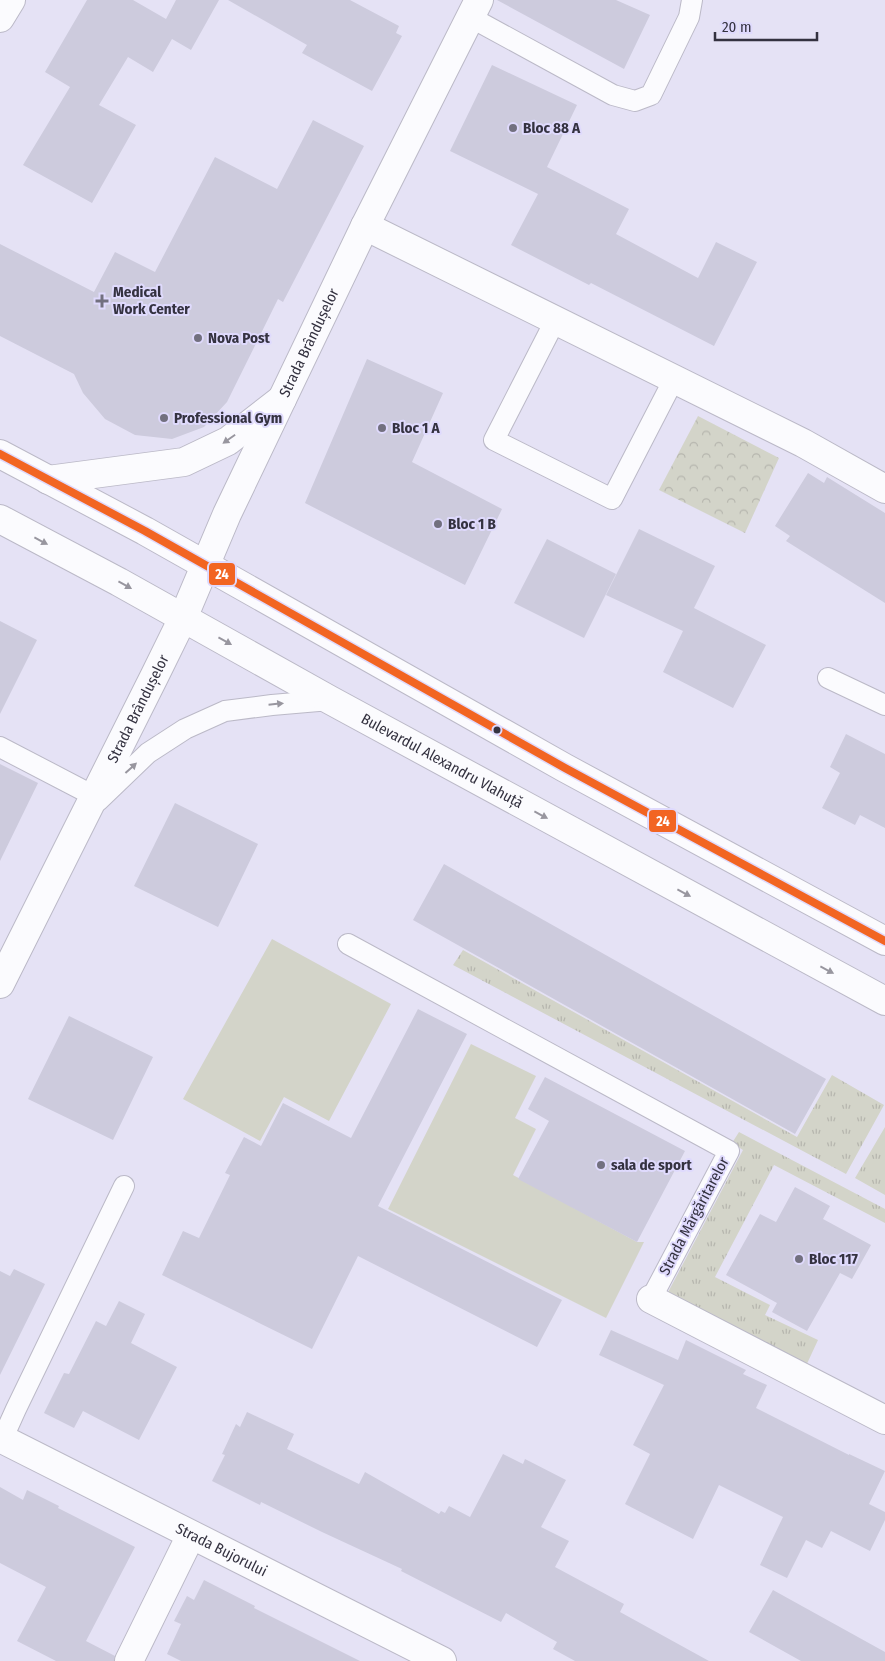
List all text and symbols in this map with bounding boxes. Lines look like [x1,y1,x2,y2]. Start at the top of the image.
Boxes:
scale bar [715,10,818,42]
text: 20 m [722,18,752,36]
place label: Bloc 88 A [523,119,581,137]
marker: Bloc 88 A [507,122,519,134]
place label: Medical Work Center [113,283,190,318]
street label: Strada Brândușelor [275,285,343,400]
marker: Medical Work Center [95,294,109,308]
place label: Nova Post [208,329,271,347]
marker: Nova Post [192,332,204,344]
place label: Professional Gym [174,409,282,427]
marker: Professional Gym [158,412,170,424]
place label: Bloc 1 A [392,419,441,437]
marker: Bloc 1 A [376,422,388,434]
one-way arrow [223,434,236,444]
place label: Bloc 1 B [448,515,497,533]
marker: Bloc 1 B [432,518,444,530]
one-way arrow [34,537,48,545]
line badge: 24 [208,562,236,586]
text: 24 [214,566,229,583]
one-way arrow [118,581,132,589]
one-way arrow [219,637,232,646]
street label: Strada Brândușelor [103,651,173,766]
one-way arrow [268,700,284,708]
street label: Bulevardul Alexandru Vlahuță [358,710,526,812]
unlabelled marker [492,725,502,735]
one-way arrow [125,763,137,774]
line badge: 24 [648,809,677,833]
one-way arrow [534,811,549,819]
text: 24 [655,813,670,830]
one-way arrow [678,888,691,897]
one-way arrow [820,966,835,974]
street label: Strada Mărgăritarelor [655,1153,733,1278]
place label: sala de sport [611,1156,693,1174]
marker: sala de sport [595,1159,607,1171]
place label: Bloc 117 [809,1250,858,1268]
marker: Bloc 117 [793,1253,805,1265]
street label: Strada Bujorului [173,1519,270,1580]

